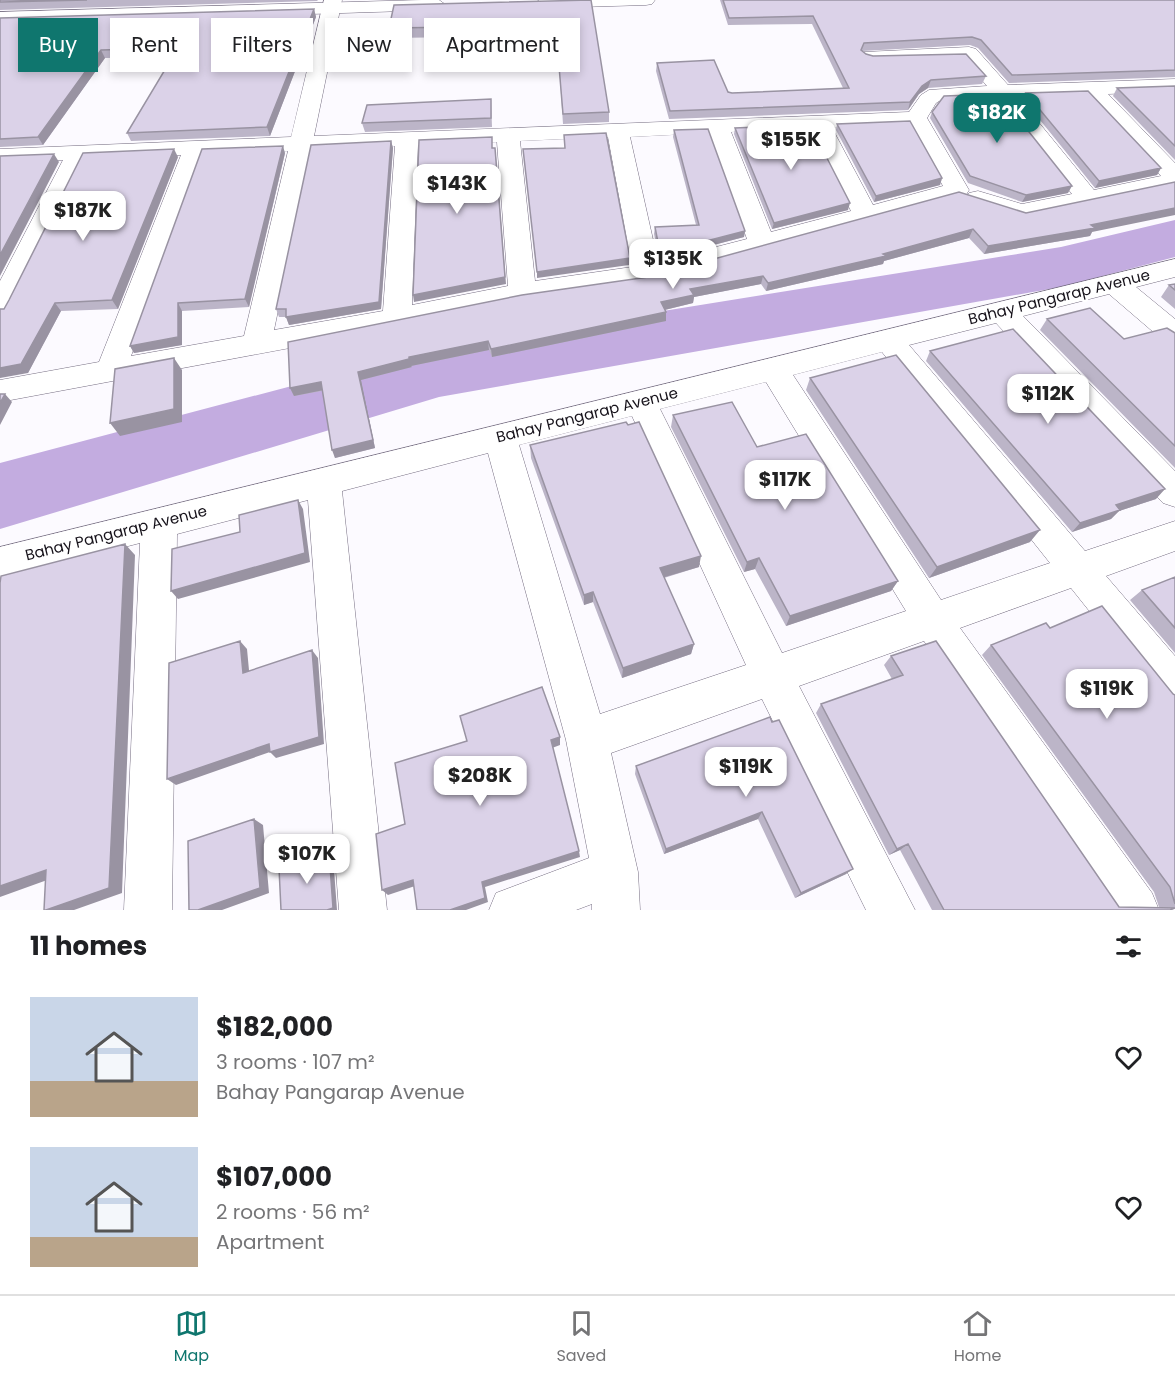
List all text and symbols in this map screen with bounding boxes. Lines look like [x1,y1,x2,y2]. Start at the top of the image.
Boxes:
chip: Buy [18,18,98,72]
chip: Rent [110,18,199,72]
chip: Filters [211,18,313,72]
chip: New [325,18,412,72]
chip: Apartment [424,18,580,72]
pin: $182K [955,93,1039,144]
text: $182K [968,98,1027,126]
pin: $155K [749,120,833,171]
text: $155K [761,125,821,153]
pin: $143K [415,164,499,215]
text: $143K [427,169,487,197]
pin: $187K [41,191,125,242]
text: $187K [54,196,112,224]
pin: $135K [631,239,715,290]
text: $135K [643,244,703,272]
street label: Bahay Pangarap Avenue [966,264,1152,329]
pin: $112K [1006,374,1090,425]
text: $112K [1021,379,1075,407]
street label: Bahay Pangarap Avenue [494,382,680,447]
pin: $117K [743,460,827,511]
text: $117K [759,465,811,493]
street label: Bahay Pangarap Avenue [23,500,209,565]
pin: $119K [1065,669,1149,720]
text: $119K [1080,674,1134,702]
pin: $119K [704,747,788,798]
text: $119K [719,752,773,780]
pin: $208K [438,756,522,807]
text: $208K [448,761,512,789]
pin: $107K [265,834,349,885]
text: $107K [278,839,336,867]
text: 11 homes [30,928,147,964]
icon: filters [1112,930,1145,963]
text: $182,000 [216,1009,333,1045]
icon: home [78,1021,150,1093]
icon: heart [1112,1041,1145,1074]
text: 3 rooms · 107 m² [216,1048,375,1076]
text: Bahay Pangarap Avenue [216,1078,465,1106]
text: $107,000 [216,1159,332,1195]
icon: home [78,1171,150,1243]
icon: heart [1112,1191,1145,1224]
text: 2 rooms · 56 m² [216,1198,370,1226]
text: Apartment [216,1228,324,1256]
tab: Map [174,1307,209,1368]
tab: Saved [556,1307,606,1368]
tab: Home [954,1307,1001,1368]

